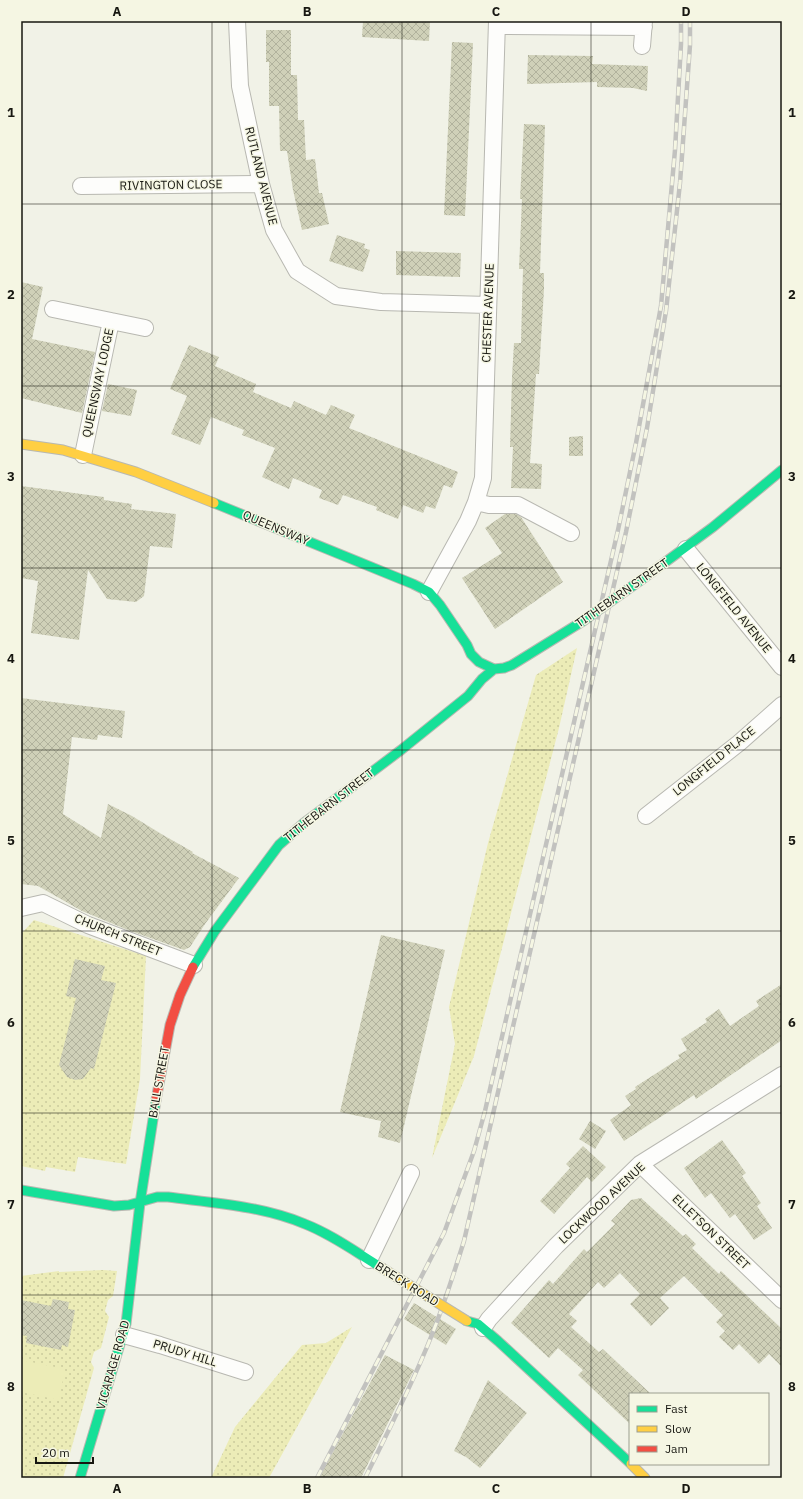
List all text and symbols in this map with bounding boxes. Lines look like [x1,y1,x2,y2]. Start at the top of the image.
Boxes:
text: A [113,3,122,20]
text: B [303,3,312,20]
text: C [492,3,501,20]
text: D [681,3,691,20]
text: 1 [7,104,15,121]
text: 1 [788,104,796,121]
street label: RUTLAND AVENUE [242,125,281,227]
street label: RIVINGTON CLOSE [119,176,223,193]
street label: CHESTER AVENUE [478,263,497,363]
text: 2 [7,286,15,303]
text: 2 [788,286,796,303]
street label: QUEENSWAY LODGE [79,327,116,439]
text: 3 [7,468,15,485]
text: 3 [788,468,796,485]
street label: QUEENSWAY [241,507,312,548]
street label: TITHEBARN STREET [572,555,671,630]
street label: LONGFIELD AVENUE [693,560,775,656]
text: 4 [7,650,15,667]
text: 4 [788,650,796,667]
street label: LONGFIELD PLACE [669,723,758,798]
street label: TITHEBARN STREET [281,765,377,845]
text: 5 [7,832,15,849]
text: 5 [788,832,796,849]
street label: CHURCH STREET [72,910,164,959]
text: 6 [7,1014,15,1031]
text: 6 [788,1014,796,1031]
street label: BALL STREET [145,1045,172,1119]
street label: LOCKWOOD AVENUE [555,1159,648,1247]
street label: ELLETSON STREET [670,1191,753,1272]
text: 7 [7,1196,15,1213]
text: 7 [788,1196,796,1213]
street label: BRECK ROAD [373,1258,442,1309]
street label: VICARAGE ROAD [93,1318,132,1411]
street label: PRUDY HILL [151,1336,219,1369]
text: 8 [7,1378,15,1395]
text: 8 [788,1378,796,1395]
legend [629,1393,769,1465]
text: Fast [665,1401,688,1416]
text: Slow [665,1421,691,1436]
scale bar [36,1439,93,1465]
text: Jam [665,1441,688,1456]
text: 20 m [42,1445,70,1460]
text: A [113,1480,122,1497]
text: B [303,1480,312,1497]
text: C [492,1480,501,1497]
text: D [681,1480,691,1497]

